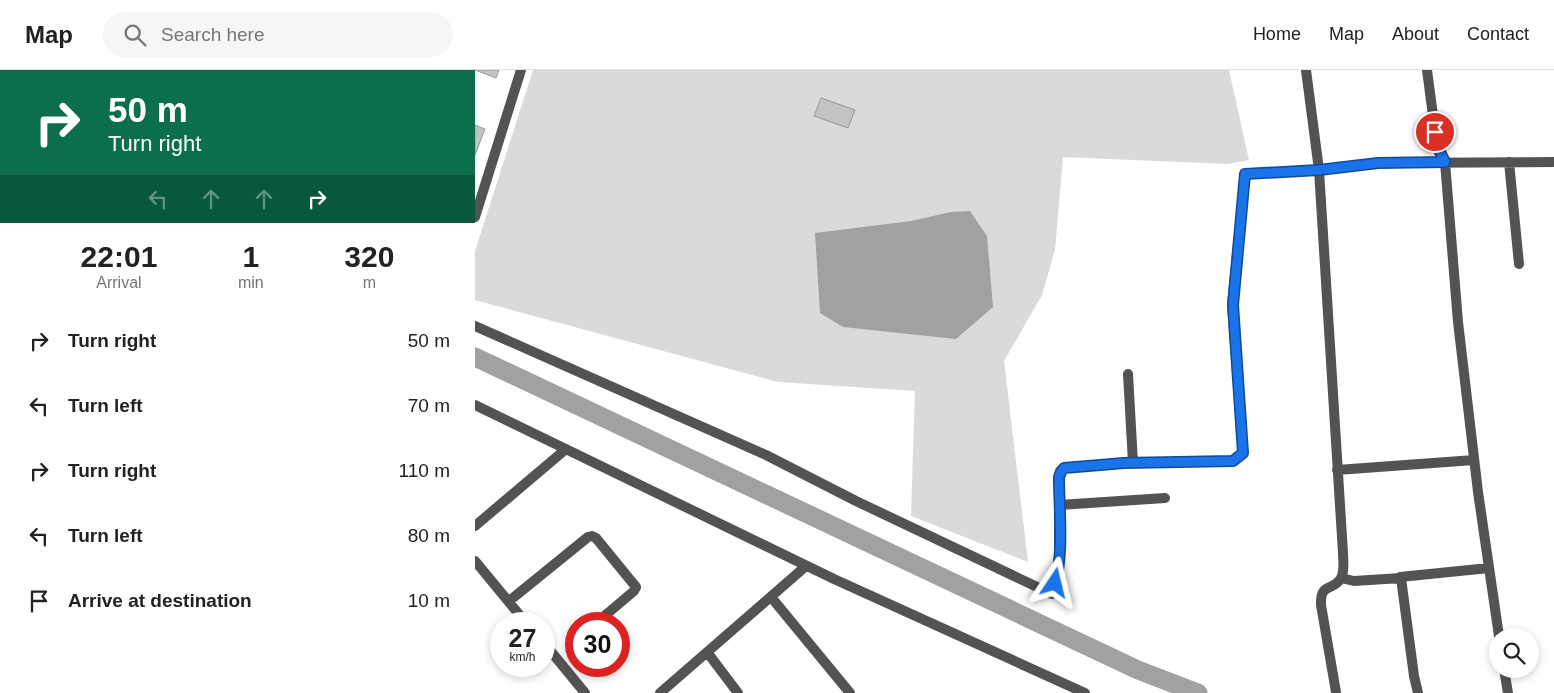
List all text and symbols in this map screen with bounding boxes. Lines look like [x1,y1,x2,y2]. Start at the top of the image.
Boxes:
search box [103,12,453,57]
text: Map [25,21,73,48]
icon: search [121,21,149,49]
text: Search here [161,24,265,45]
text: Home [1253,24,1301,44]
text: Map [1329,24,1364,44]
text: About [1392,24,1439,44]
text: Contact [1467,24,1529,44]
icon: right [25,90,90,155]
text: 50 m [108,90,188,129]
pin [1414,111,1456,153]
icon: arrive [1421,118,1449,146]
text: Turn right [108,131,201,156]
icon: left [144,185,172,213]
icon: ahead [197,185,225,213]
icon: ahead [250,185,278,213]
icon: right [303,185,331,213]
text: 22:01 [81,240,157,273]
text: 1 [242,240,259,273]
text: 320 [344,240,394,273]
text: Arrival [96,274,142,291]
text: min [238,274,264,291]
text: m [363,274,376,291]
icon: right [25,327,53,355]
text: Turn right [68,330,156,351]
text: 50 m [408,330,450,351]
icon: left [25,392,53,420]
text: Turn left [68,395,143,416]
text: 70 m [408,395,450,416]
icon: right [25,457,53,485]
text: Turn right [68,460,156,481]
text: 110 m [399,460,450,481]
icon: left [25,522,53,550]
text: Turn left [68,525,143,546]
text: 80 m [408,525,450,546]
position arrow [1028,556,1080,608]
icon: arrive [25,587,53,615]
text: Arrive at destination [68,590,252,611]
text: 10 m [408,590,450,611]
speed limit sign: 30 [565,612,630,677]
text: 27 [509,624,536,652]
map controls [1489,628,1539,678]
button: search [1489,628,1539,678]
text: km/h [509,650,536,664]

